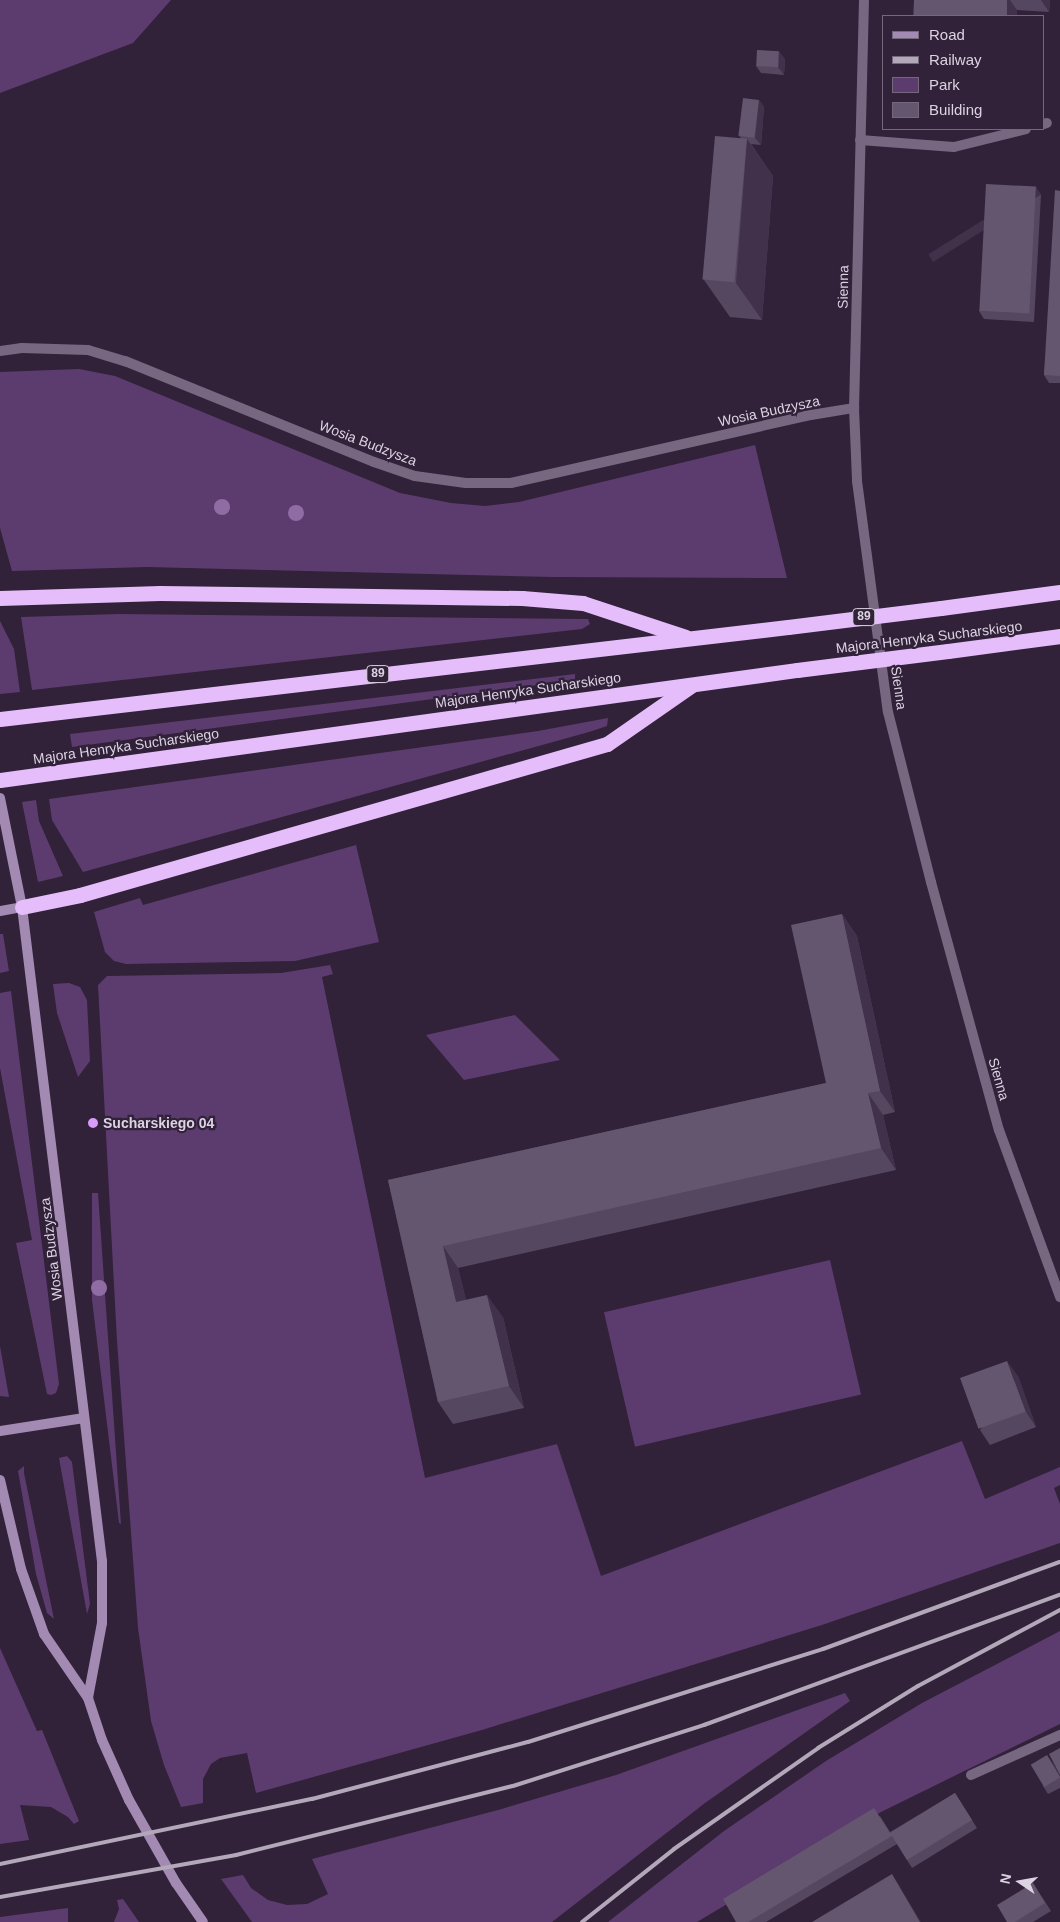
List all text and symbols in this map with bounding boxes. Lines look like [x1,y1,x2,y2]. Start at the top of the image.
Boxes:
legend [882,15,1045,130]
text: Road [929,26,965,43]
text: Railway [929,51,982,68]
text: Park [929,76,960,93]
text: Building [929,101,982,118]
street label: Sienna [834,265,852,309]
street label: Wosia Budzysza [717,392,821,430]
street label: Wosia Budzysza [317,417,419,469]
road number: 89 [852,608,876,626]
street label: Majora Henryka Sucharskiego [835,617,1023,657]
road number: 89 [366,664,390,684]
street label: Sienna [888,665,910,711]
street label: Majora Henryka Sucharskiego [434,669,622,711]
street label: Majora Henryka Sucharskiego [32,725,220,767]
street label: Sienna [985,1056,1013,1102]
place label: Sucharskiego 04 [103,1115,214,1131]
marker: Sucharskiego 04 [87,1117,99,1129]
street label: Wosia Budzysza [36,1197,66,1301]
north arrow [995,1857,1045,1907]
text: N [996,1872,1014,1885]

